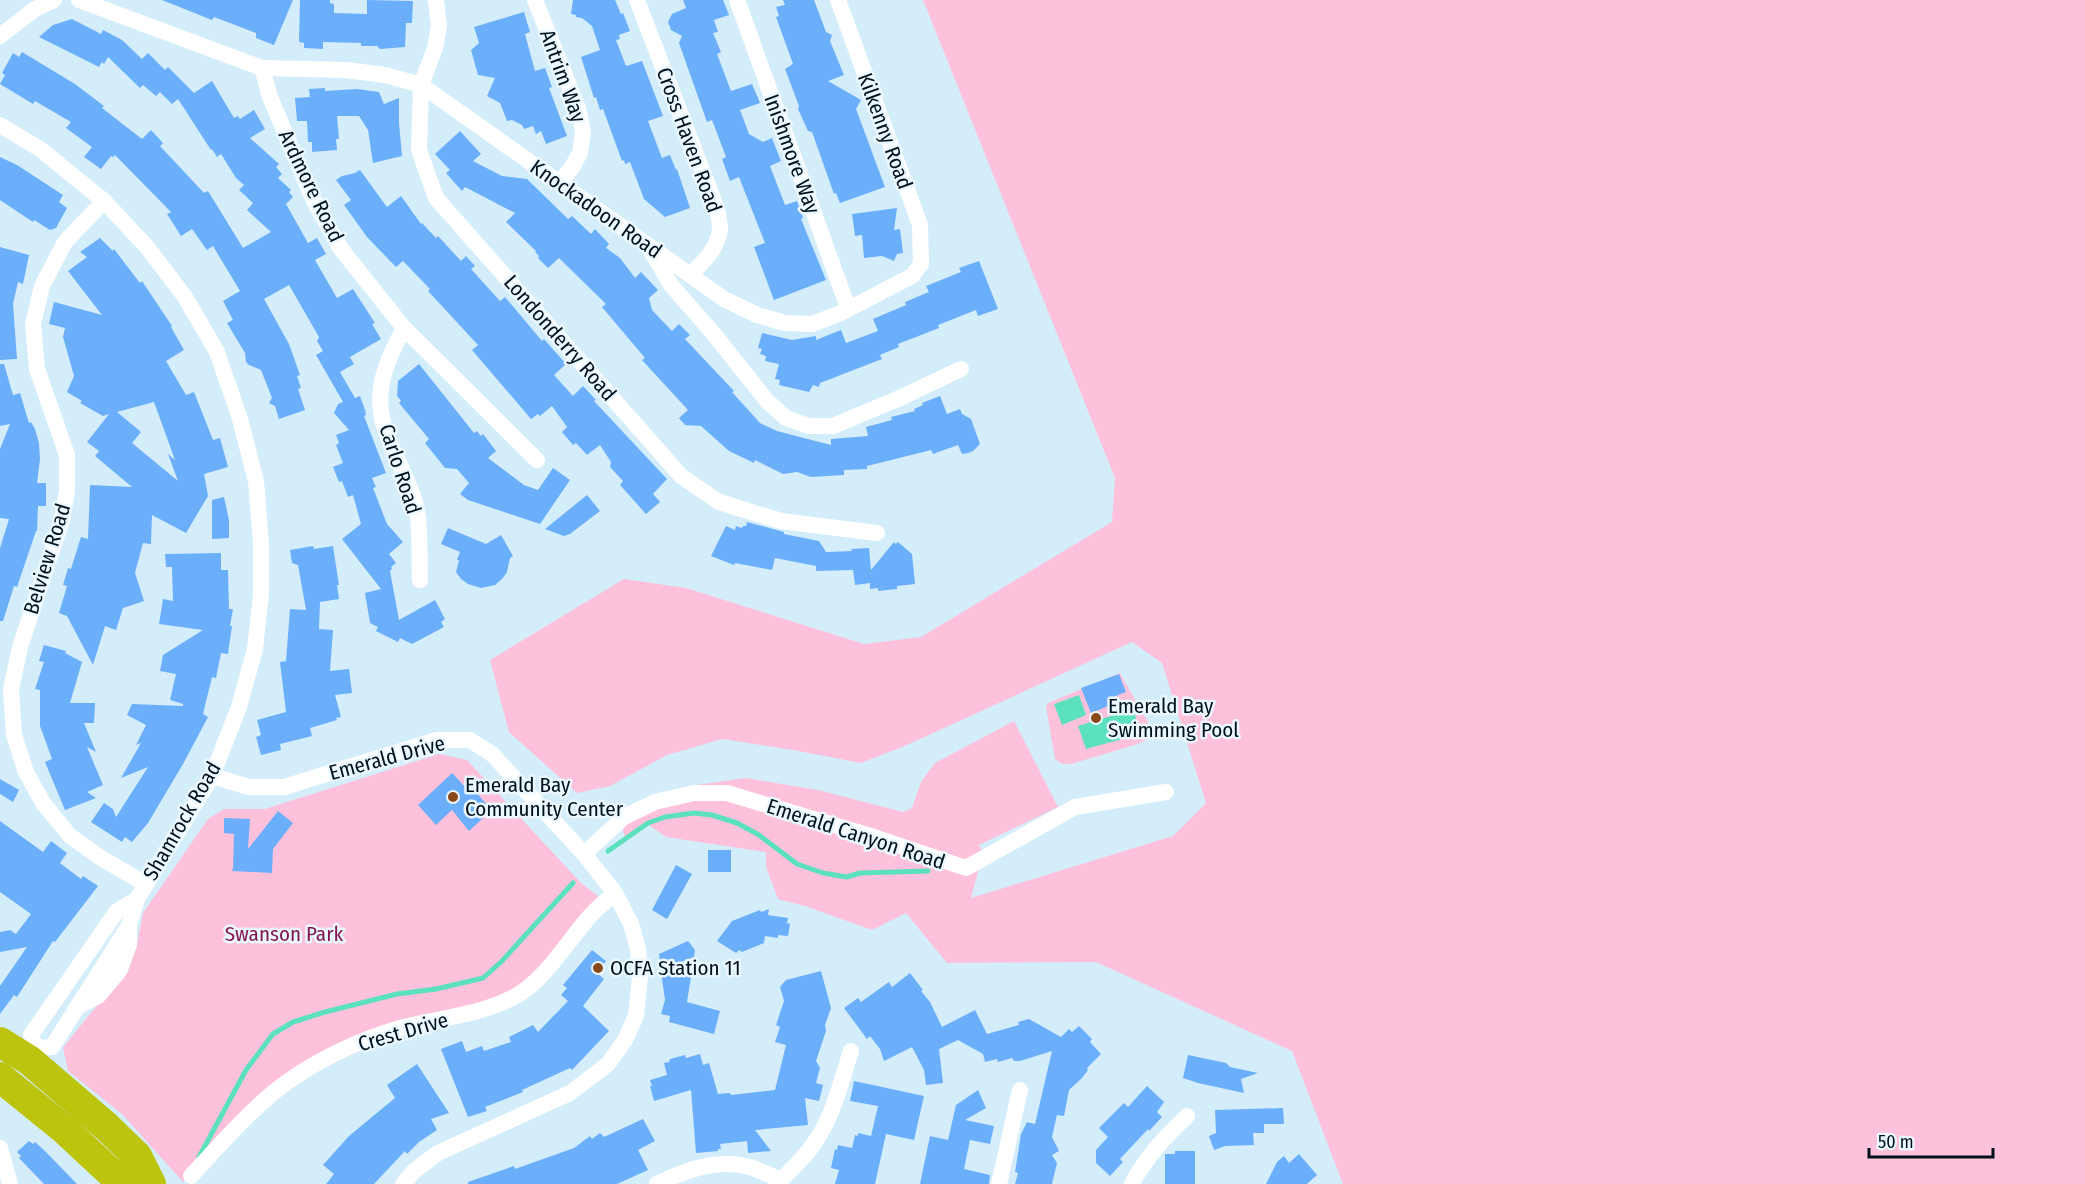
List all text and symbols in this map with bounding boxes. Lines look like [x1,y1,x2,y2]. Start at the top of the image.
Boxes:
street label: Antrim Way [534,26,592,127]
street label: Cross Haven Road [651,64,727,216]
street label: Kilkenny Road [852,69,918,193]
street label: Inishmore Way [758,91,826,218]
street label: Ardmore Road [273,126,349,246]
street label: Knockadoon Road [525,154,667,264]
street label: Londonderry Road [498,270,622,406]
street label: Carlo Road [373,421,427,517]
street label: Belview Road [18,500,76,618]
place label: Emerald Bay Swimming Pool [1108,693,1239,743]
marker: Emerald Bay Swimming Pool [1089,711,1103,725]
street label: Emerald Drive [326,730,448,786]
street label: Shamrock Road [138,757,226,885]
place label: Emerald Bay Community Center [465,772,624,822]
marker: Emerald Bay Community Center [446,790,460,804]
street label: Emerald Canyon Road [763,793,949,875]
park label: Swanson Park [225,921,343,947]
place label: OCFA Station 11 [610,955,741,981]
marker: OCFA Station 11 [591,961,605,975]
street label: Crest Drive [355,1007,451,1057]
scale bar [1869,1121,1994,1159]
text: 50 m [1878,1131,1914,1153]

